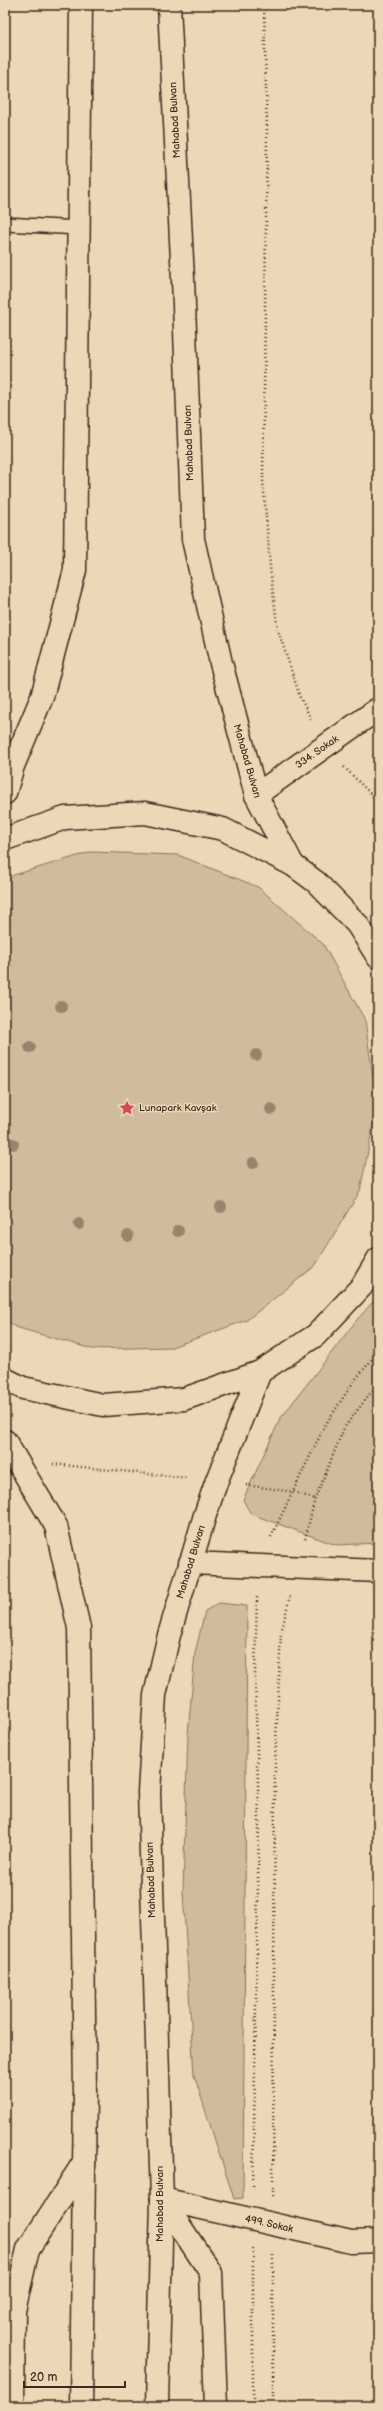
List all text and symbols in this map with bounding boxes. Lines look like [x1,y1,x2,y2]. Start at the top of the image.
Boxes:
street label: Mahabad Bulvarı [167,82,183,158]
street label: Mahabad Bulvarı [182,405,196,481]
street label: Mahabad Bulvarı [231,723,263,799]
street label: 334. Sokak [293,733,341,771]
place icon: Lunapark Kavşak [118,1099,136,1117]
place label: Lunapark Kavşak [139,1102,217,1114]
street label: Mahabad Bulvarı [174,1524,208,1600]
street label: Mahabad Bulvarı [144,1842,158,1918]
street label: Mahabad Bulvarı [154,2166,166,2242]
street label: 499. Sokak [244,2213,294,2235]
scale bar [24,2363,125,2389]
text: 20 m [30,2370,57,2385]

